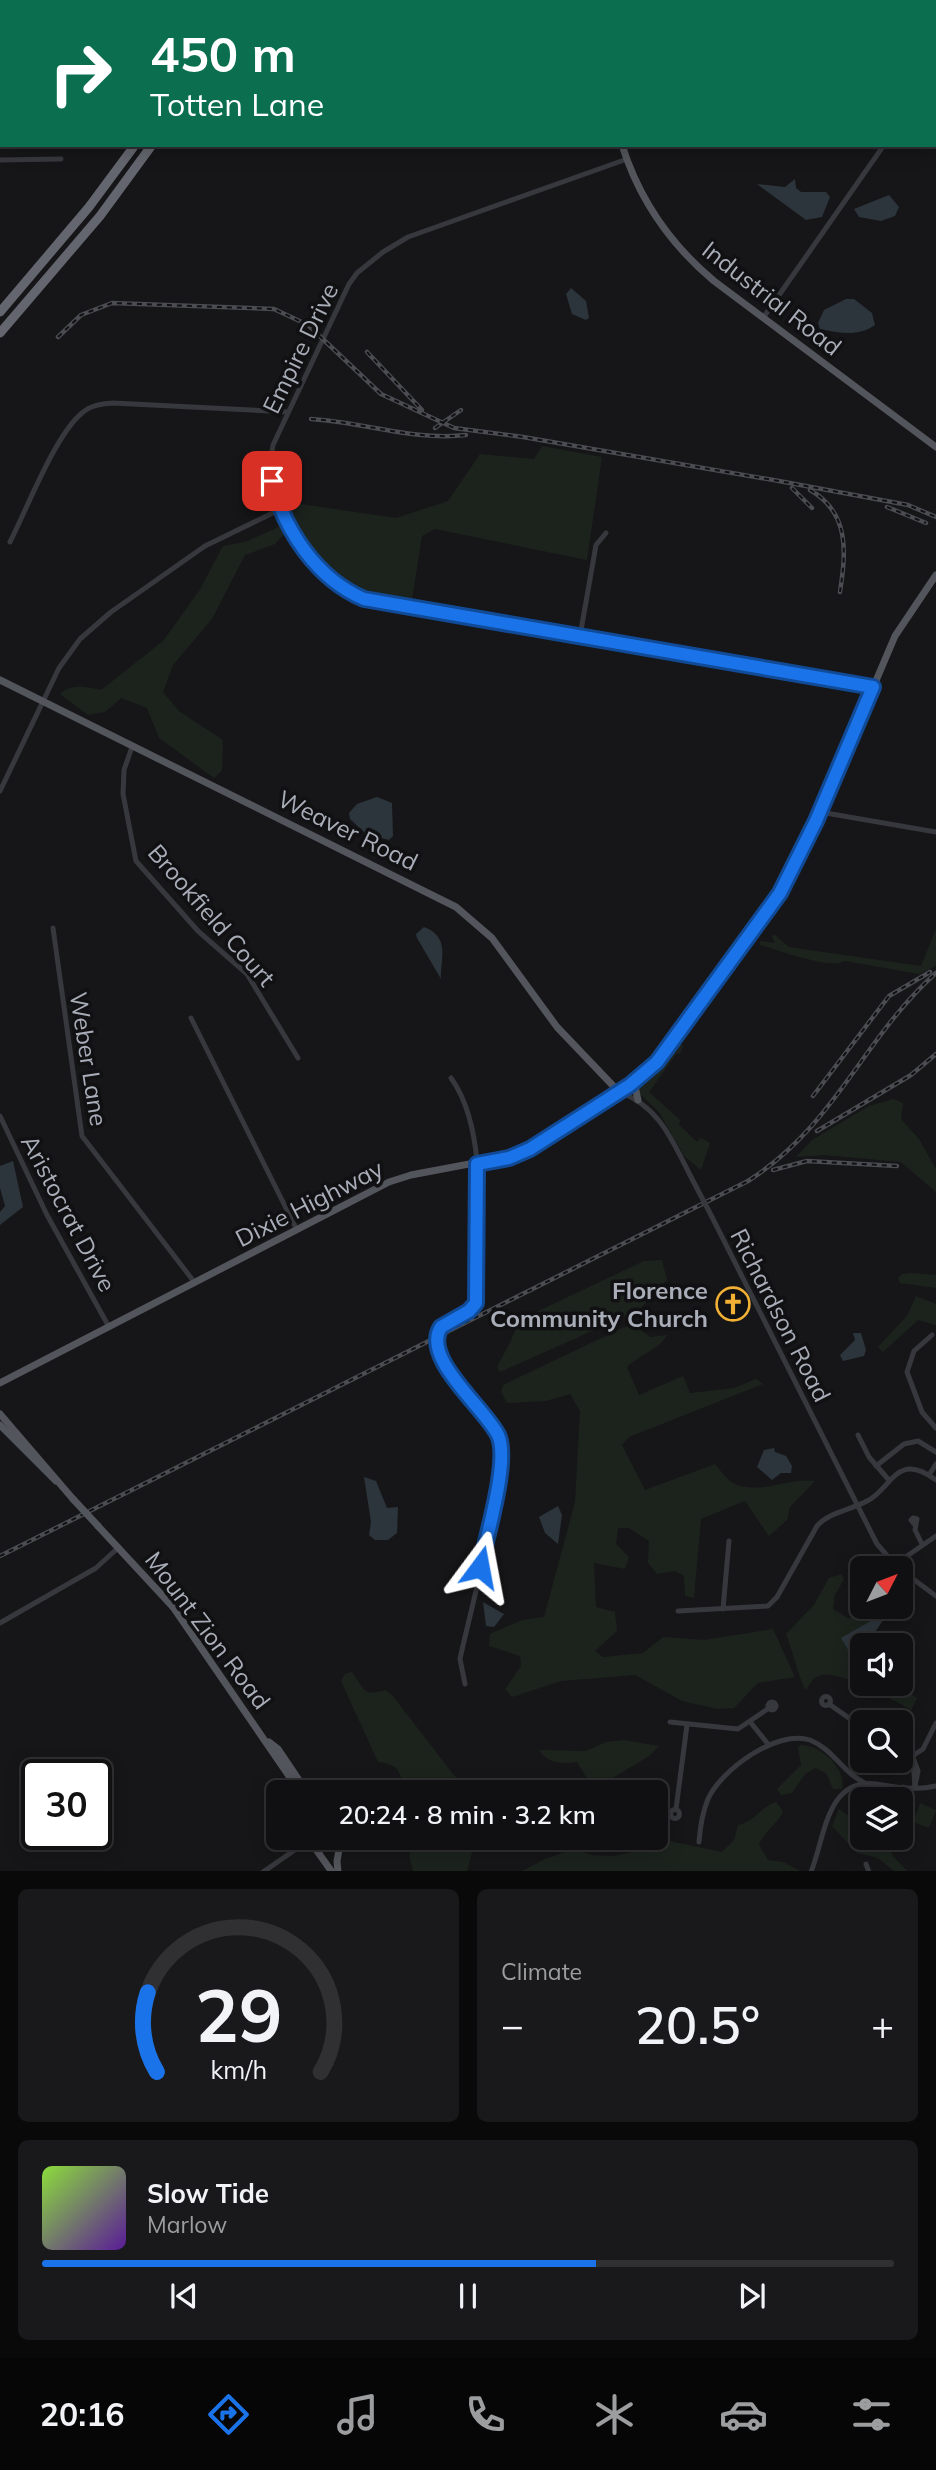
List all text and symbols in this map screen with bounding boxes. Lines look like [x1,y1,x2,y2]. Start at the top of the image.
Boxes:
text: 450 m [150,23,296,84]
icon: right [35,28,126,119]
text: Totten Lane [150,84,324,124]
street label: Industrial Road [696,234,848,362]
street label: Empire Drive [256,278,344,418]
pin [242,451,302,511]
icon: arrive [253,462,291,500]
street label: Weaver Road [273,783,423,877]
street label: Brookfield Court [142,838,282,992]
street label: Weber Lane [64,990,114,1128]
street label: Aristocrat Drive [15,1129,123,1297]
street label: Dixie Highway [230,1153,388,1253]
street label: Richardson Road [724,1223,838,1407]
place label: Florence Community Church [490,1275,708,1333]
church icon: Florence Community Church [714,1285,752,1323]
position arrow [443,1530,517,1604]
street label: Mount Zion Road [139,1545,277,1715]
north arrow [850,1556,914,1619]
map controls [850,1556,913,1850]
button: sound [850,1633,913,1696]
button: search [850,1710,913,1773]
speed limit sign: 30 [21,1759,112,1850]
button: layers [850,1787,913,1850]
text: 20:24 · 8 min · 3.2 km [338,1798,596,1831]
text: Climate [501,1957,582,1986]
text: 29 [195,1969,282,2060]
text: 20.5° [635,1992,760,2057]
text: − [501,2001,524,2049]
text: + [871,2001,894,2049]
text: km/h [210,2053,267,2084]
text: Slow Tide [147,2177,269,2210]
text: Marlow [147,2210,227,2239]
icon: previous [165,2277,203,2315]
icon: pause [449,2277,487,2315]
icon: next [733,2277,771,2315]
icon: directions [204,2390,253,2439]
icon: music [333,2390,382,2439]
icon: phone [461,2390,510,2439]
icon: climate [590,2390,639,2439]
icon: car [719,2390,768,2439]
icon: filters [847,2390,896,2439]
text: 20:16 [40,2394,125,2434]

